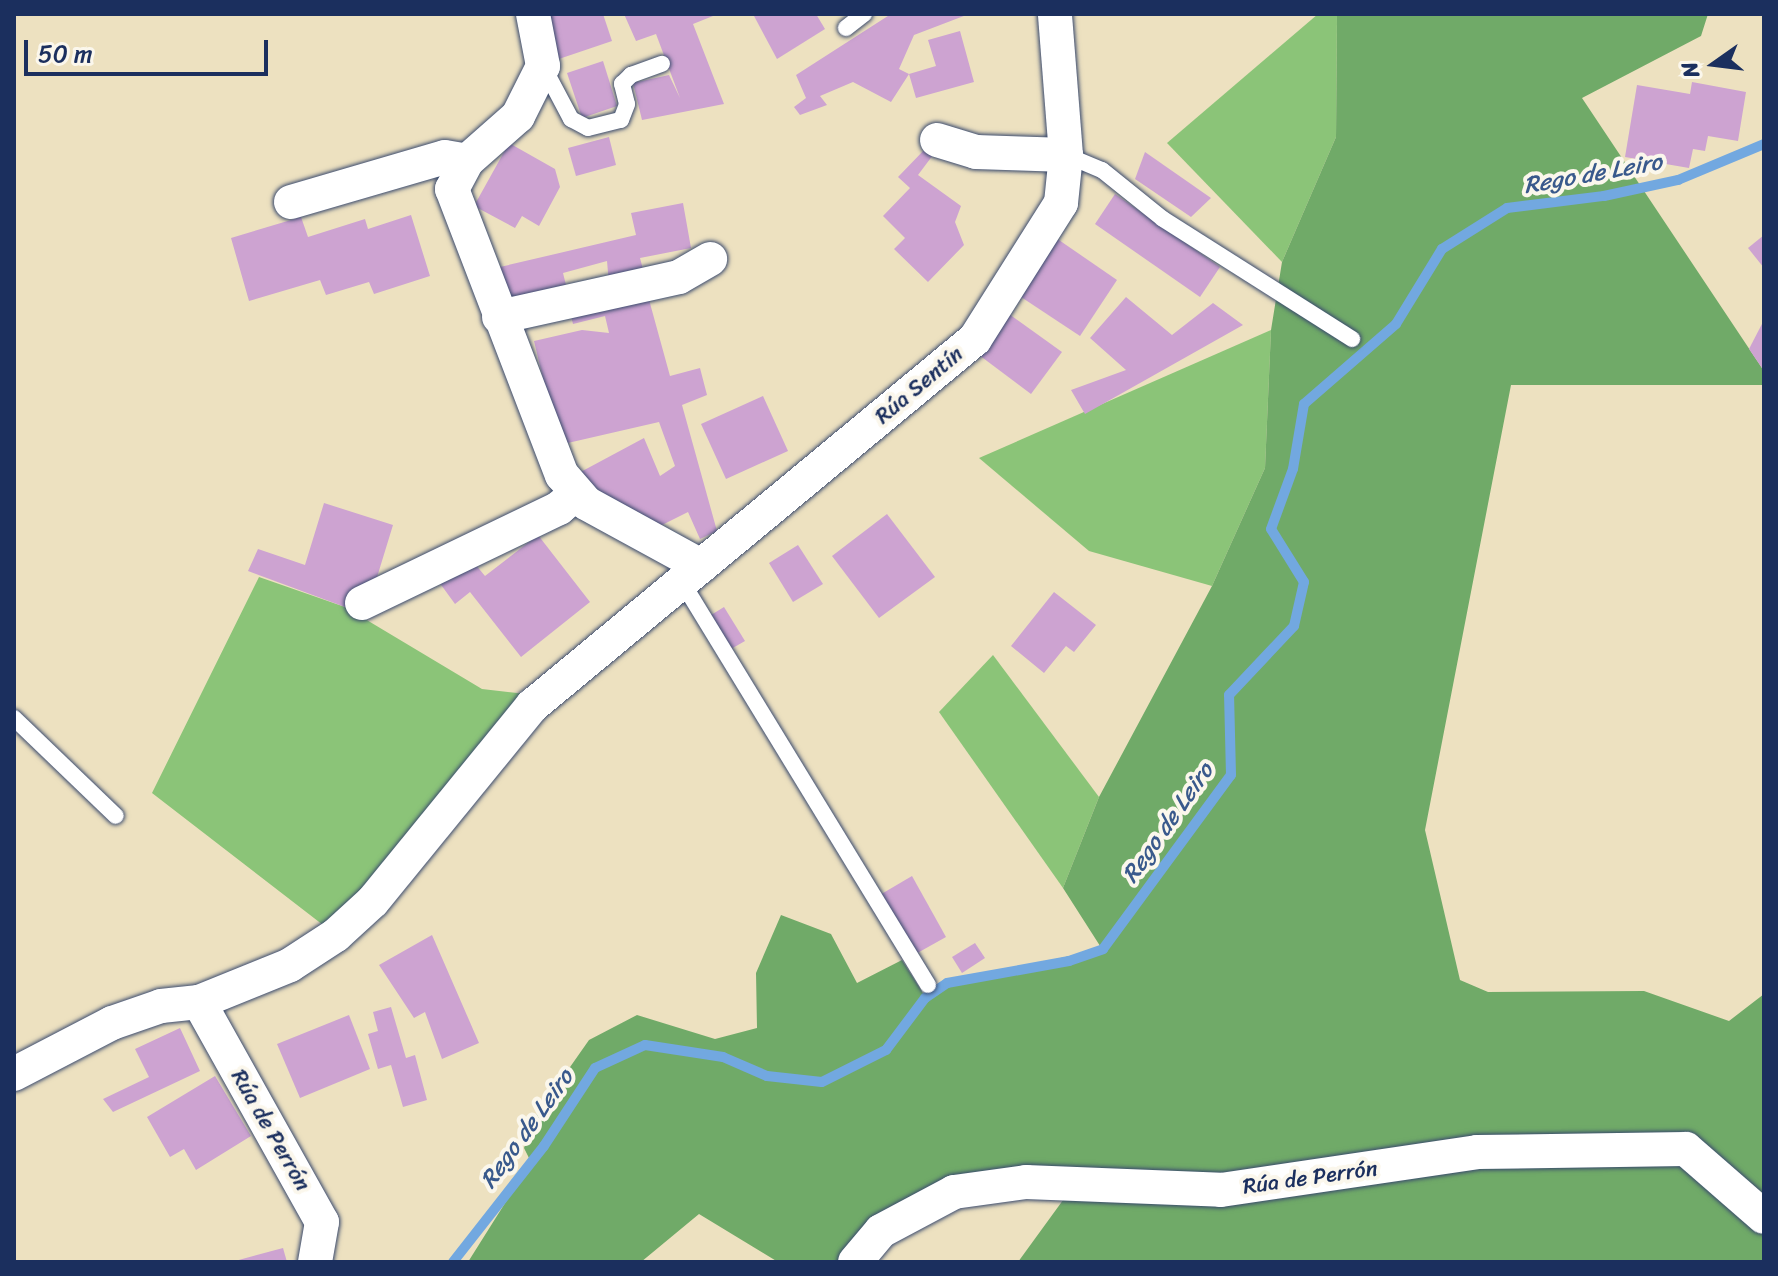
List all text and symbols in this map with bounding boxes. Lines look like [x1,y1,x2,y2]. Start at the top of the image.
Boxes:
scale bar [28,24,272,74]
north arrow [1674,24,1754,104]
text: 50 m [38,33,93,75]
text: N [1669,58,1711,82]
water label: Rego de Leiro [1521,148,1665,200]
street label: Rúa Sentín [870,341,968,429]
water label: Rego de Leiro [1116,757,1220,889]
street label: Rúa de Perrón [225,1064,317,1196]
water label: Rego de Leiro [474,1064,580,1194]
street label: Rúa de Perrón [1241,1154,1379,1200]

